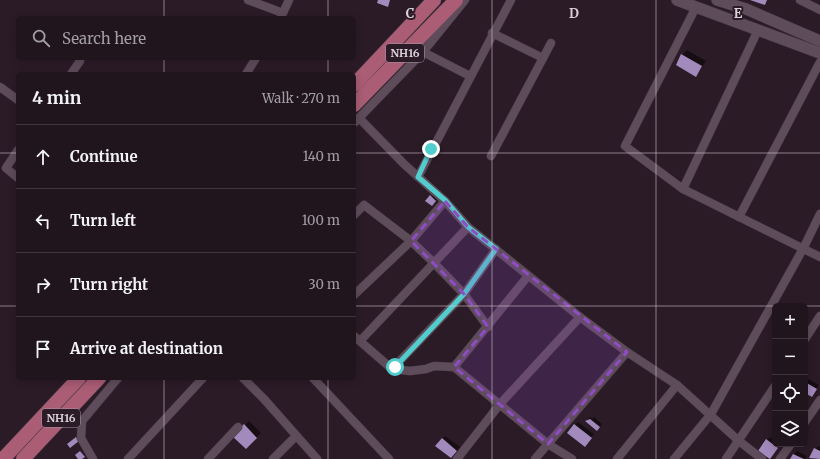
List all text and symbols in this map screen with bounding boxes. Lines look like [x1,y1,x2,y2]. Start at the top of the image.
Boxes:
text: C [406,5,415,22]
text: D [569,5,579,22]
text: E [734,5,743,22]
search box [16,16,356,60]
icon: search [30,27,52,49]
text: Search here [62,29,146,48]
road number: NH16 [386,44,424,62]
text: 4 min [32,87,81,109]
text: Walk · 270 m [262,90,340,107]
route end [422,140,440,158]
icon: ahead [32,146,54,168]
text: Continue [70,147,138,166]
text: 140 m [303,148,340,165]
icon: left [32,210,54,232]
text: Turn left [70,211,136,230]
text: 100 m [302,212,340,229]
icon: right [32,274,54,296]
text: Turn right [70,275,148,294]
text: 30 m [308,276,340,293]
map controls [772,303,808,447]
button: + [772,303,808,339]
icon: arrive [32,338,54,360]
text: Arrive at destination [70,339,223,358]
button: − [772,339,808,375]
route start [386,358,404,376]
button: locate [772,375,808,411]
road number: NH16 [42,409,80,427]
button: layers [772,411,808,447]

